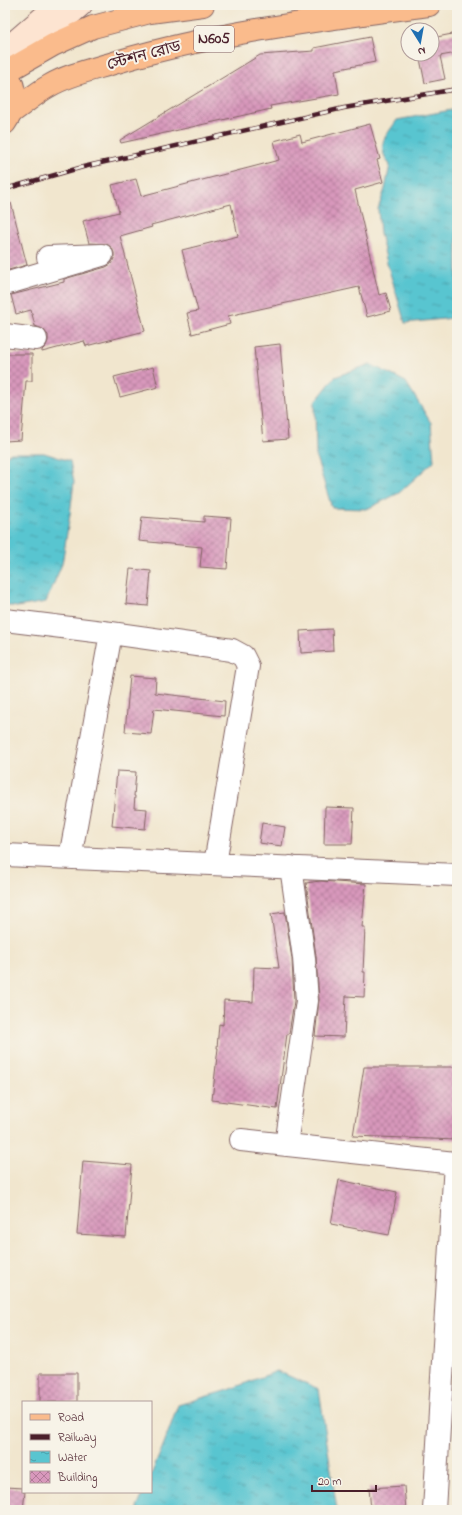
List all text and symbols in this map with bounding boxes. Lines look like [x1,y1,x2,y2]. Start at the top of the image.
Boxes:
north arrow [400,22,440,62]
road number: N605 [194,26,234,52]
street label: স্টেশন রোড [104,34,184,77]
text: N [417,42,427,59]
legend [22,1401,152,1493]
text: Road [58,1409,84,1427]
text: Railway [58,1429,97,1448]
text: Water [58,1449,87,1467]
scale bar [312,1467,376,1493]
text: Building [57,1469,97,1488]
text: 20 m [318,1473,341,1491]

